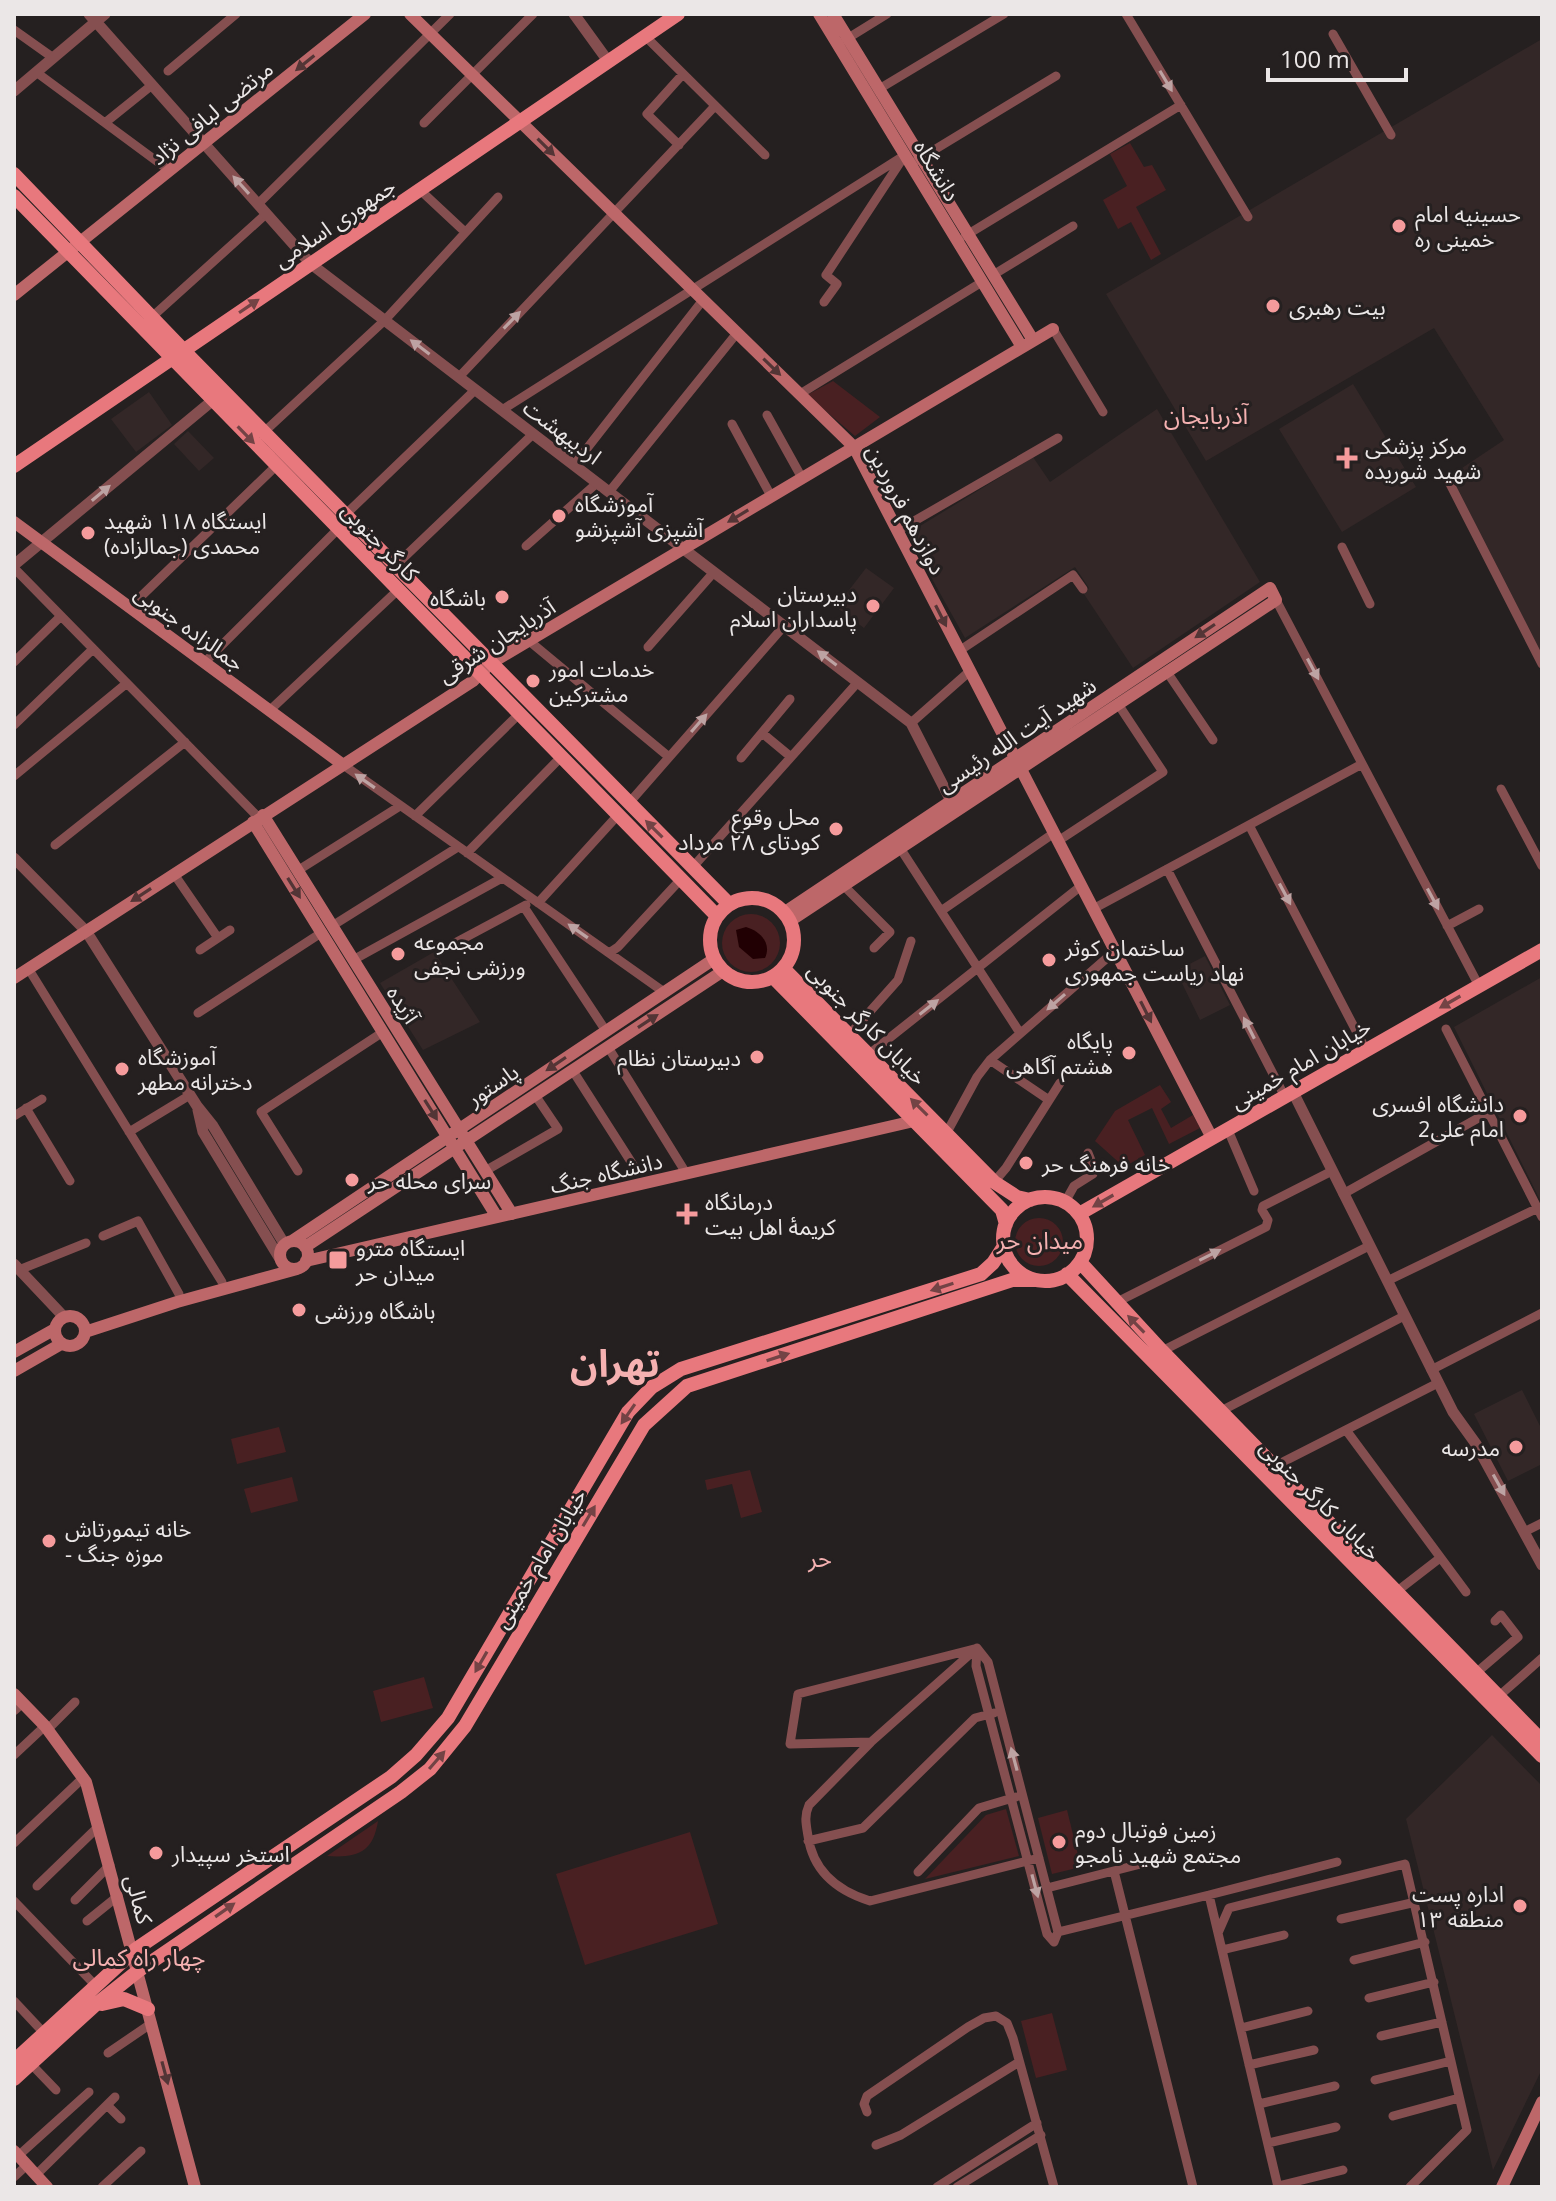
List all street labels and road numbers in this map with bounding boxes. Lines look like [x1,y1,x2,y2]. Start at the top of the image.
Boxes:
street label: مرتضی لبافی نژاد [143,53,279,171]
street label: دانشگاه [908,134,968,206]
street label: جمهوری اسلامی [267,170,401,274]
street label: اردیبهشت [518,392,608,470]
street label: دوازدهم فروردین [858,439,954,581]
street label: کارگر جنوبی [336,495,427,588]
street label: جمالزاده جنوبی [129,577,251,677]
street label: آذربایجان شرقی [431,590,562,689]
street label: شهید آیت الله رئیسی [931,670,1101,798]
street label: خیابان کارگر جنوبی [802,955,934,1091]
street label: آژیده [381,979,428,1030]
street label: خیابان امام خمینی [1224,1011,1377,1118]
street label: پاستور [459,1056,525,1114]
street label: دانشگاه جنگ [547,1145,665,1199]
street label: خیابان کارگر جنوبی [1254,1432,1388,1566]
street label: خیابان امام خمینی [485,1483,595,1635]
street label: کمالی [119,1871,161,1928]

